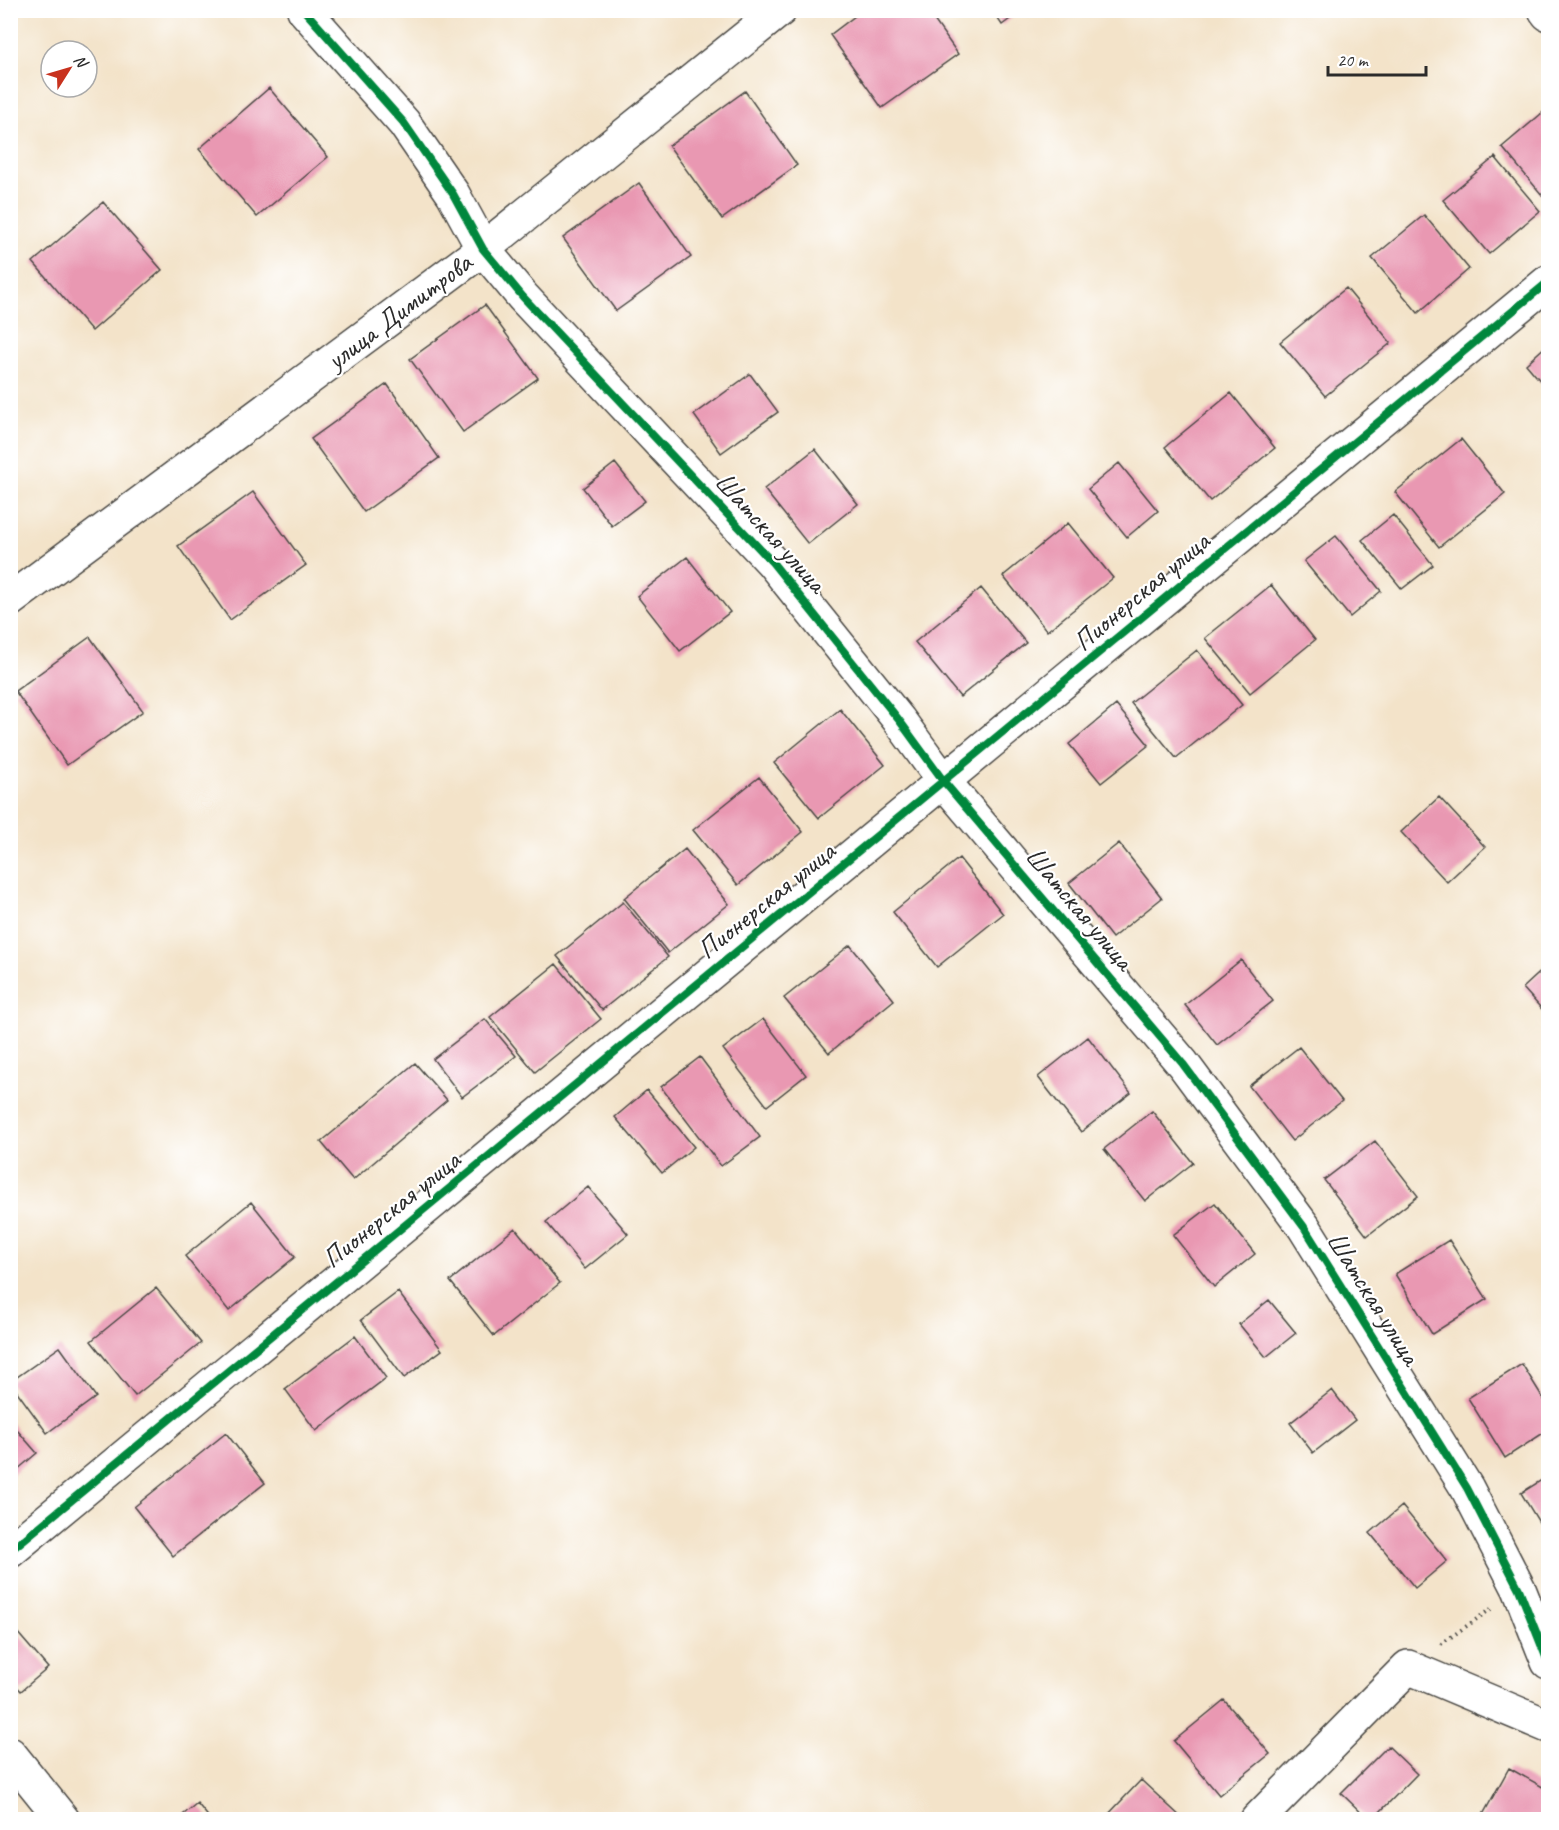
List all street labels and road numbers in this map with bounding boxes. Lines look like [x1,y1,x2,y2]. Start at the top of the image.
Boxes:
street label: улица Димитрова [318,244,480,378]
street label: Шатская улица [708,464,836,602]
street label: Пионерская улица [1066,523,1218,658]
street label: Пионерская улица [690,833,843,966]
street label: Шатская улица [1018,839,1143,979]
street label: Пионерская улица [315,1142,468,1275]
street label: Шатская улица [1319,1225,1430,1373]

